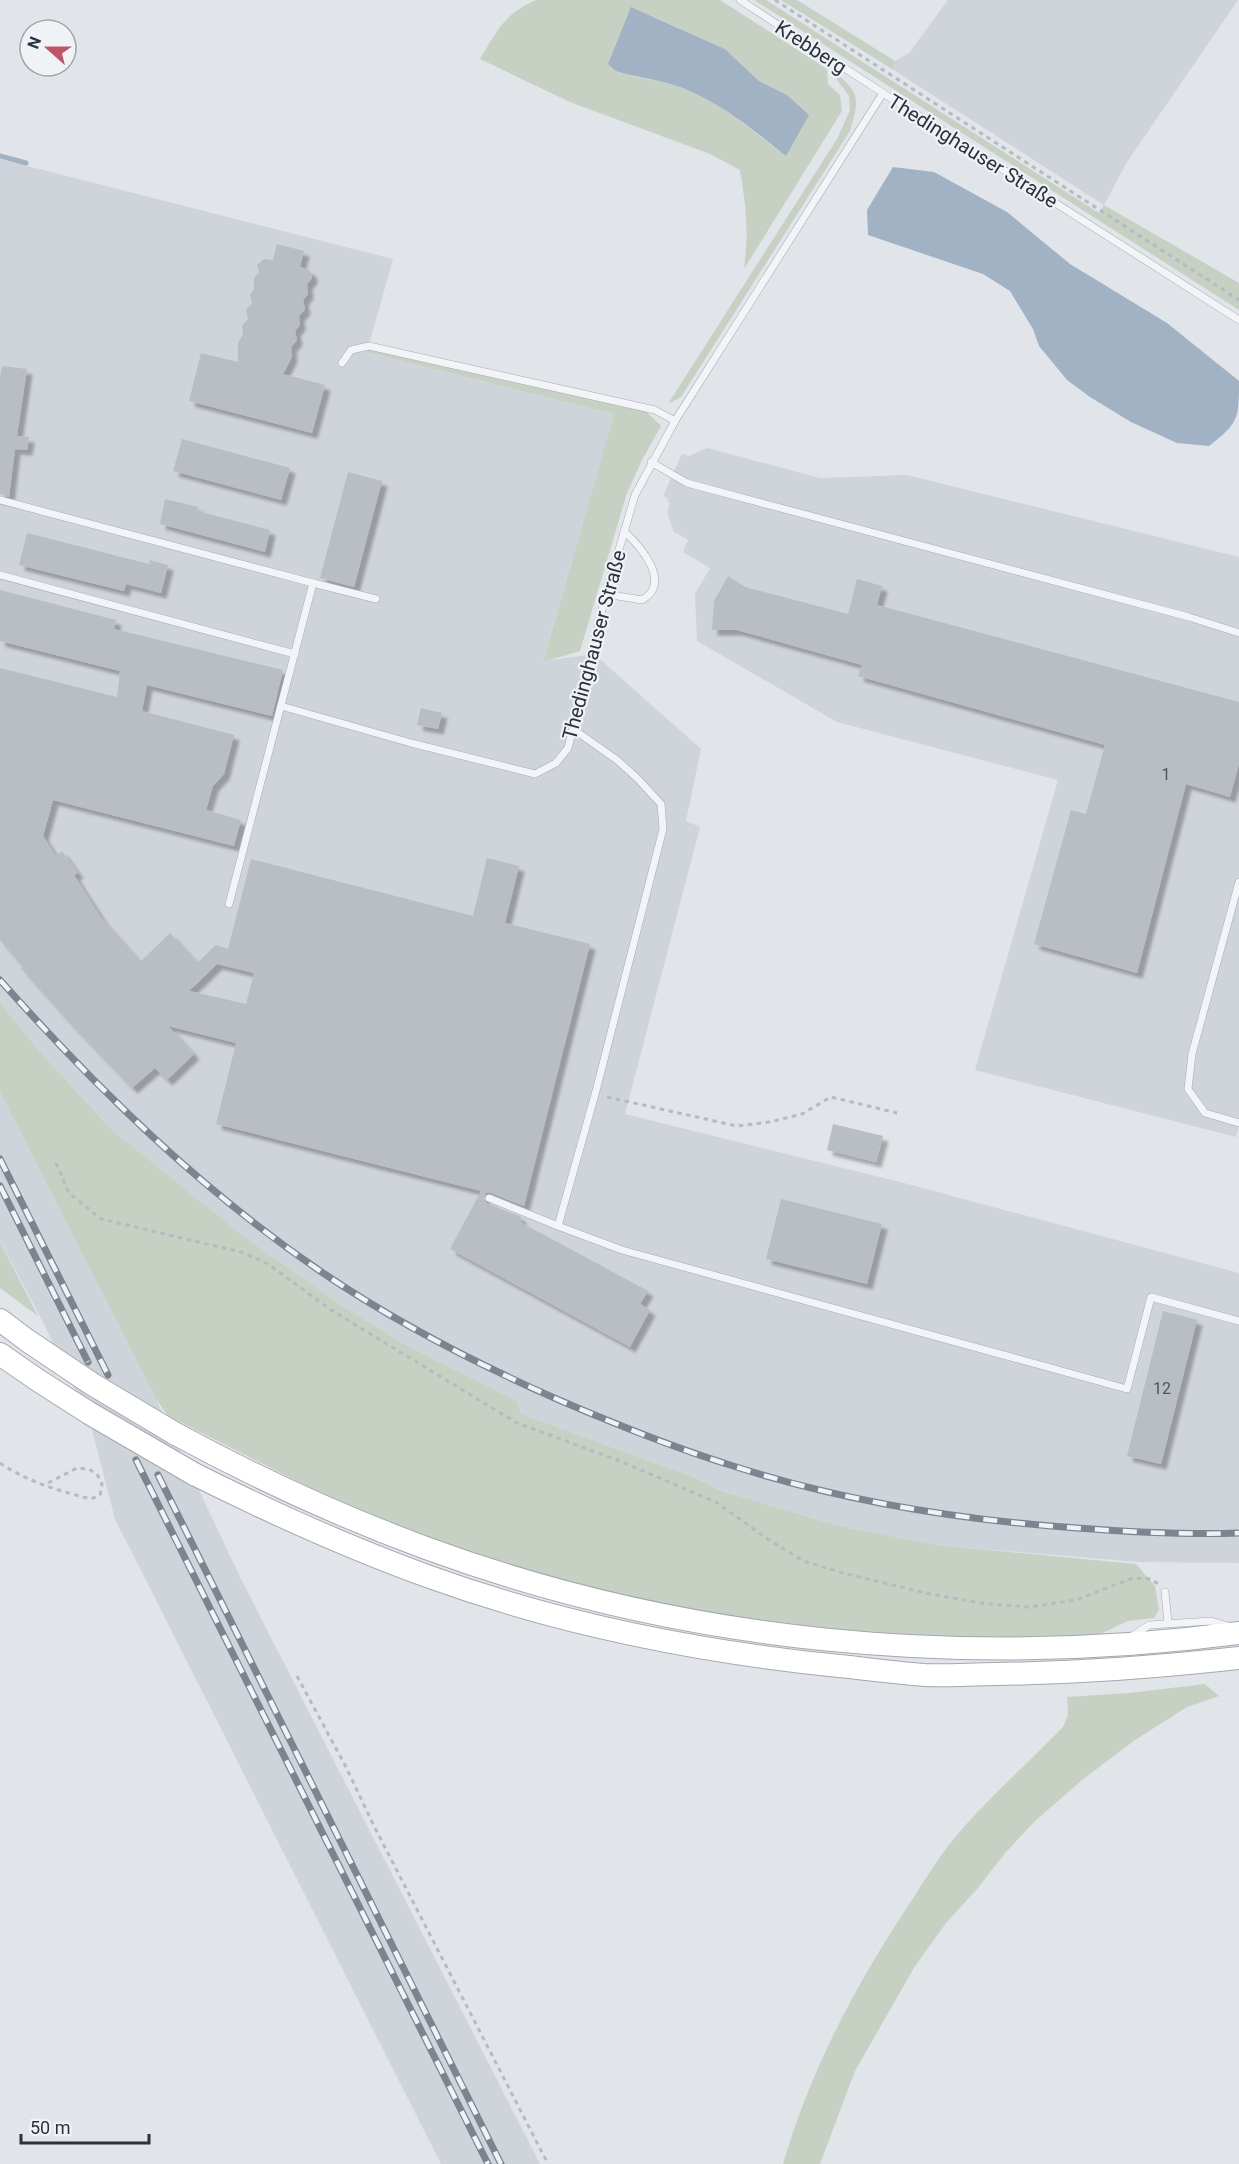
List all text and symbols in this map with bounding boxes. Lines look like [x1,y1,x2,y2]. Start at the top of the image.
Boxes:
street label: Krebberg [771,15,851,79]
north arrow [18,18,78,78]
text: N [24,34,45,51]
street label: Thedinghauser Straße [884,89,1062,213]
street label: Thedinghauser Straße [557,547,631,743]
house number: 1 [1162,765,1171,784]
house number: 12 [1153,1379,1171,1398]
scale bar [21,2107,148,2145]
text: 50 m [30,2117,70,2138]

